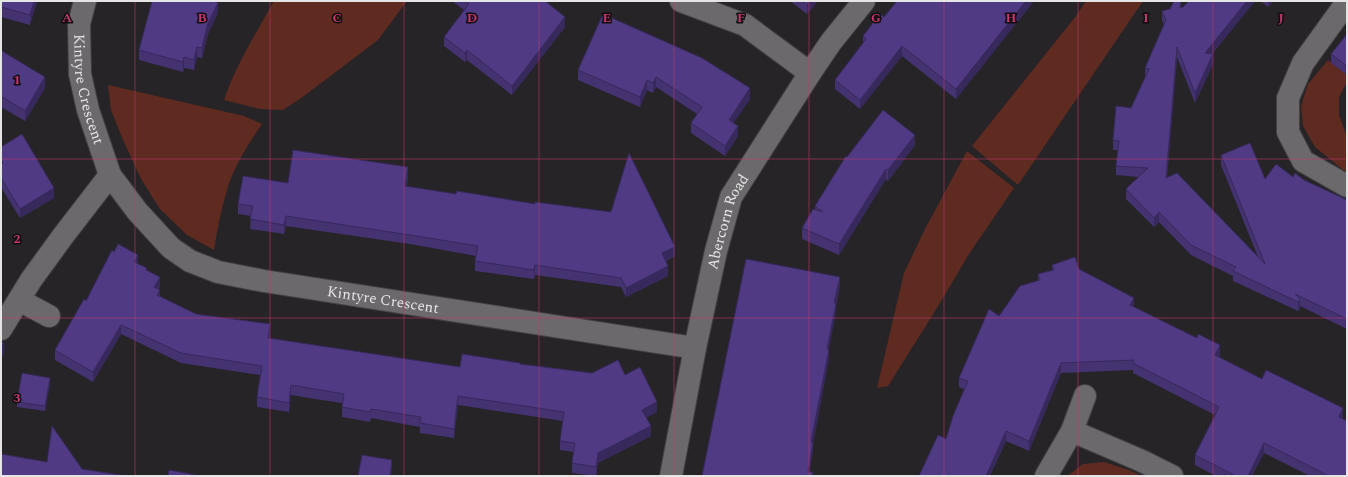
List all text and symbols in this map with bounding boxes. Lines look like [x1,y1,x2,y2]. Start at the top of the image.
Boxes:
text: A [62,8,72,28]
text: B [197,8,207,28]
text: C [332,8,342,28]
text: D [467,8,477,28]
text: E [603,8,612,28]
text: F [737,8,745,28]
text: G [871,8,881,28]
text: H [1006,8,1017,28]
text: I [1143,8,1149,28]
text: J [1278,8,1284,28]
street label: Kintyre Crescent [67,34,110,148]
text: 1 [13,70,21,90]
street label: Abercorn Road [701,169,755,272]
text: 2 [13,229,21,249]
street label: Kintyre Crescent [326,280,440,320]
text: 3 [13,388,21,408]

